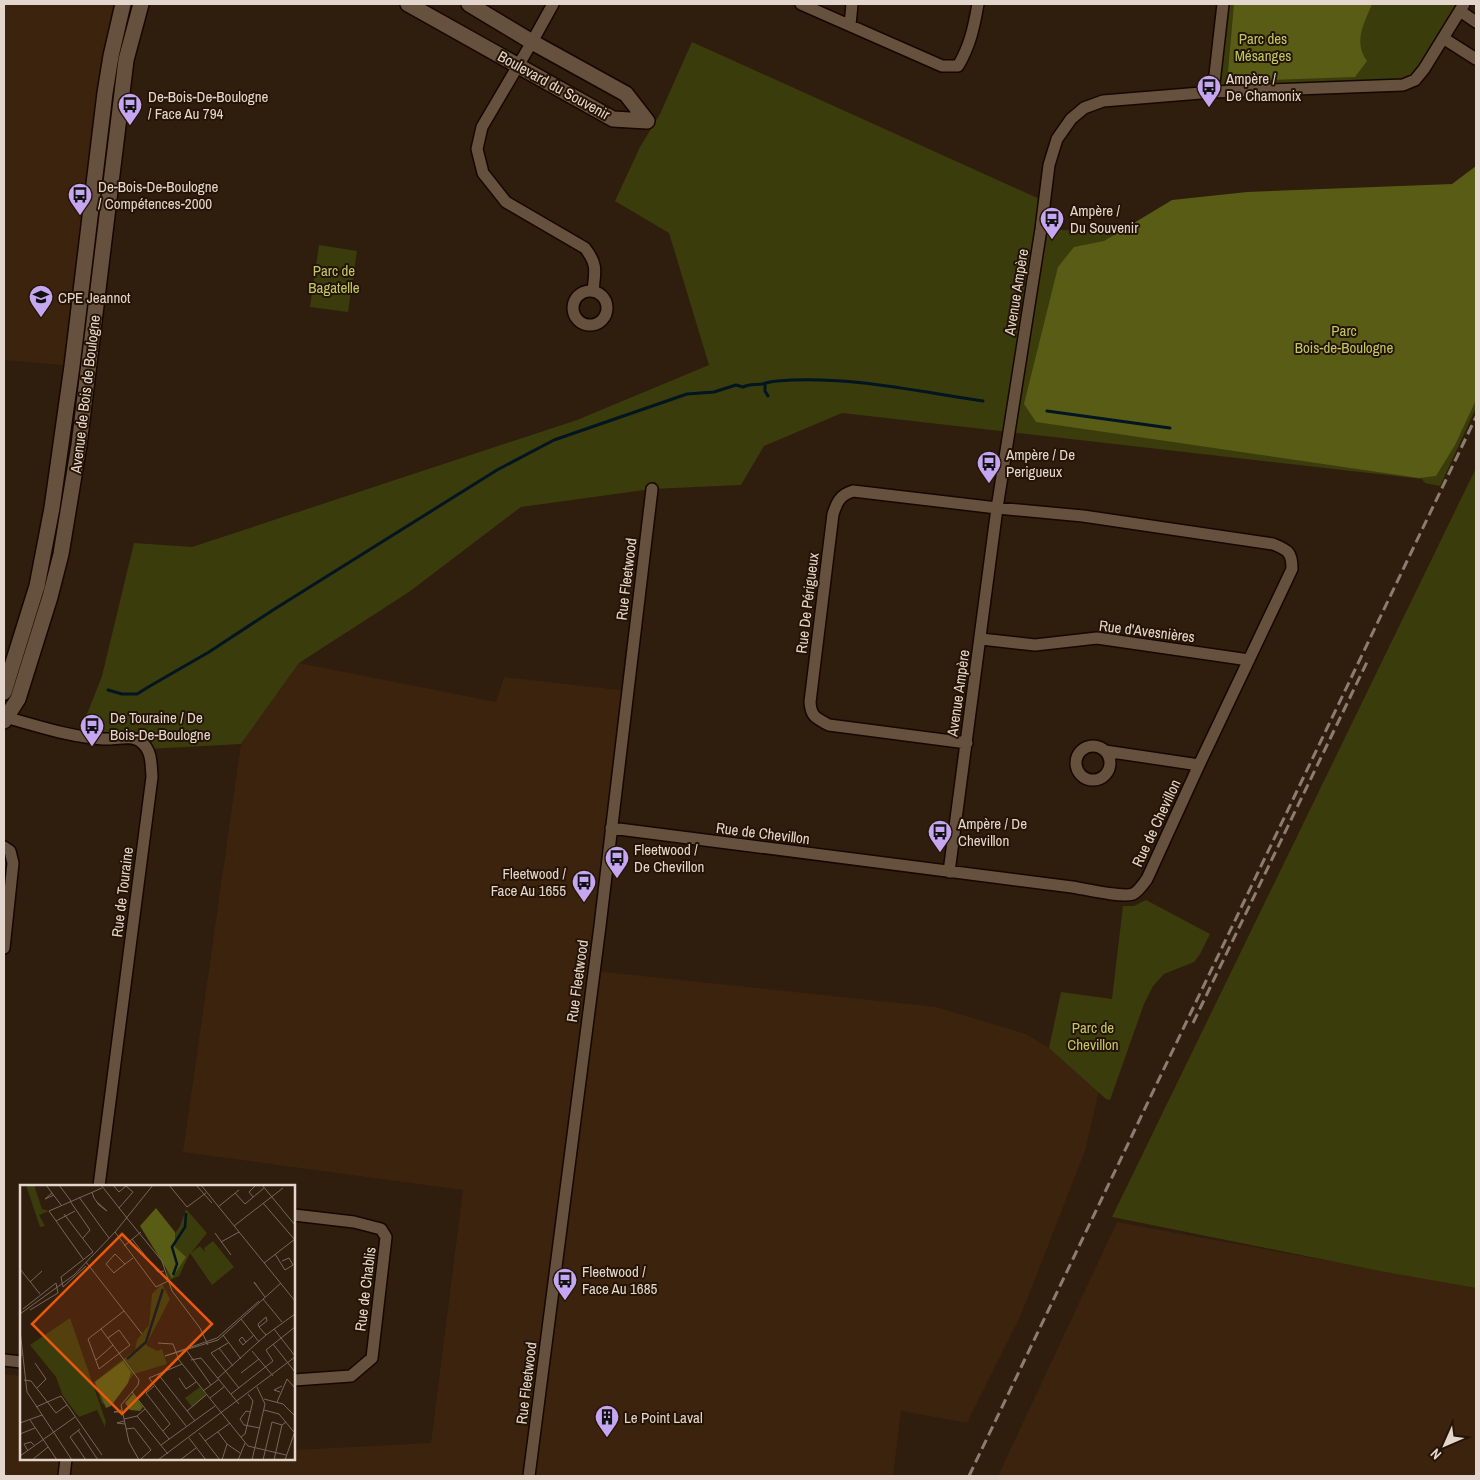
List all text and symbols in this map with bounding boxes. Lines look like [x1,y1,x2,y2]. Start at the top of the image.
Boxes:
park label: Parc des Mésanges [1235,28,1291,66]
street label: Boulevard du Souvenir [494,45,614,125]
place label: Ampère / De Chamonix [1225,68,1302,106]
bus stop icon: Ampère / De Chamonix [1196,74,1222,108]
place label: De-Bois-De-Boulogne / Face Au 794 [148,86,268,124]
bus stop icon: De-Bois-De-Boulogne / Face Au 794 [117,92,143,126]
place label: De-Bois-De-Boulogne / Compétences-2000 [98,176,218,214]
bus stop icon: De-Bois-De-Boulogne / Compétences-2000 [67,182,93,216]
place label: Ampère / Du Souvenir [1069,200,1138,238]
bus stop icon: Ampère / Du Souvenir [1039,206,1065,240]
street label: Avenue Ampère [999,247,1033,338]
park label: Parc de Bagatelle [308,260,360,298]
school or university icon: CPE Jeannot [28,284,54,318]
place label: CPE Jeannot [58,287,131,308]
street label: Avenue de Bois de Boulogne [65,314,105,475]
park label: Parc Bois-de-Boulogne [1295,320,1393,358]
place label: Ampère / De Perigueux [1005,444,1075,482]
bus stop icon: Ampère / De Perigueux [976,450,1002,484]
street label: Rue Fleetwood [611,537,641,621]
street label: Rue De Périgueux [790,551,824,655]
street label: Rue d'Avesnières [1098,615,1196,647]
street label: Avenue Ampère [941,648,974,739]
place label: De Touraine / De Bois-De-Boulogne [110,707,211,745]
bus stop icon: De Touraine / De Bois-De-Boulogne [79,713,105,747]
street label: Rue de Chevillon [1127,776,1185,870]
place label: Ampère / De Chevillon [957,813,1027,851]
street label: Rue de Chevillon [715,817,811,849]
bus stop icon: Ampère / De Chevillon [927,819,953,853]
place label: Fleetwood / De Chevillon [634,839,704,877]
bus stop icon: Fleetwood / De Chevillon [604,845,630,879]
street label: Rue de Touraine [106,846,138,938]
place label: Fleetwood / Face Au 1655 [491,863,567,901]
bus stop icon: Fleetwood / Face Au 1655 [571,869,597,903]
street label: Rue Fleetwood [561,939,593,1023]
park label: Parc de Chevillon [1067,1017,1119,1055]
inset map [20,1185,295,1460]
street label: Rue de Chablis [349,1246,381,1332]
place label: Fleetwood / Face Au 1685 [582,1261,657,1299]
bus stop icon: Fleetwood / Face Au 1685 [552,1267,578,1301]
street label: Rue Fleetwood [511,1341,541,1425]
building icon: Le Point Laval [594,1404,620,1438]
place label: Le Point Laval [624,1407,703,1428]
north arrow [1420,1420,1470,1470]
text: N [1427,1445,1445,1463]

